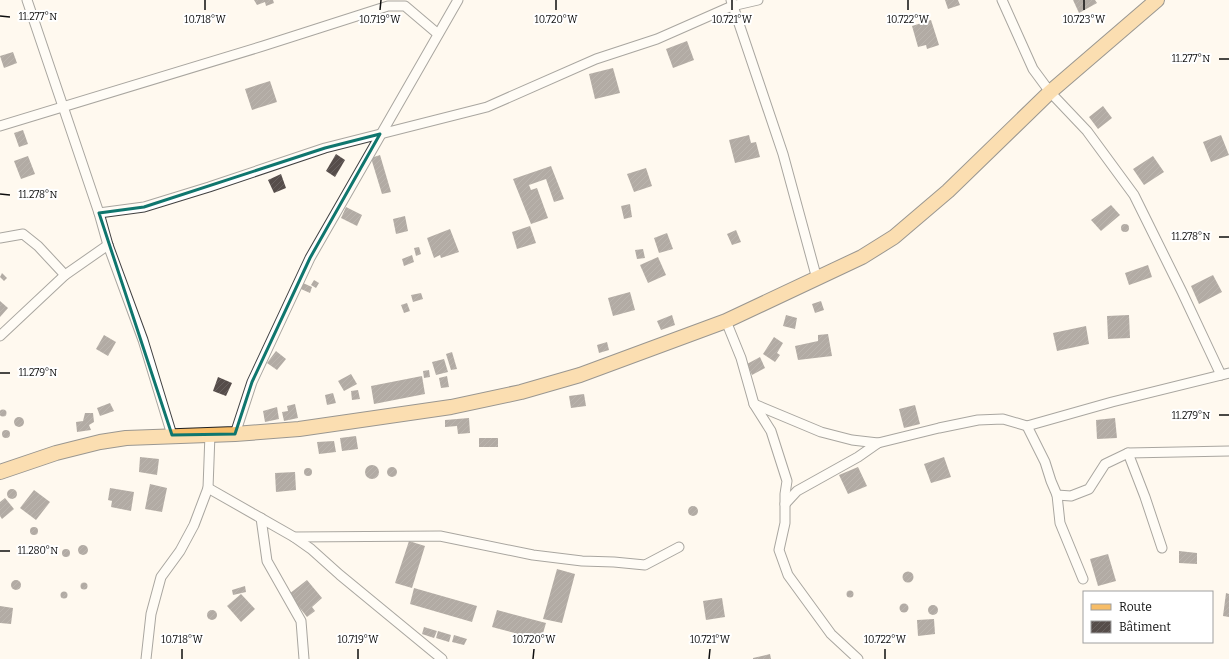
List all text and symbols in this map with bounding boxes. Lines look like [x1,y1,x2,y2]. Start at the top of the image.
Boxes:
text: 11.277°N [19,11,57,23]
text: 10.718°W [184,14,226,26]
text: 10.719°W [360,14,401,26]
text: 10.720°W [535,14,578,26]
text: 10.721°W [712,14,753,26]
text: 10.722°W [887,14,930,26]
text: 10.723°W [1063,14,1106,26]
text: 11.277°N [1172,53,1210,65]
text: 11.278°N [19,189,58,201]
text: 11.278°N [1172,231,1211,243]
text: 11.279°N [19,367,57,379]
text: 11.279°N [1172,410,1210,422]
text: 11.280°N [18,545,58,557]
legend [1083,591,1213,643]
text: Route [1119,600,1152,614]
text: Bâtiment [1119,620,1172,634]
text: 10.718°W [161,634,203,646]
text: 10.719°W [338,634,379,646]
text: 10.720°W [513,634,556,646]
text: 10.721°W [690,634,731,646]
text: 10.722°W [864,634,907,646]

